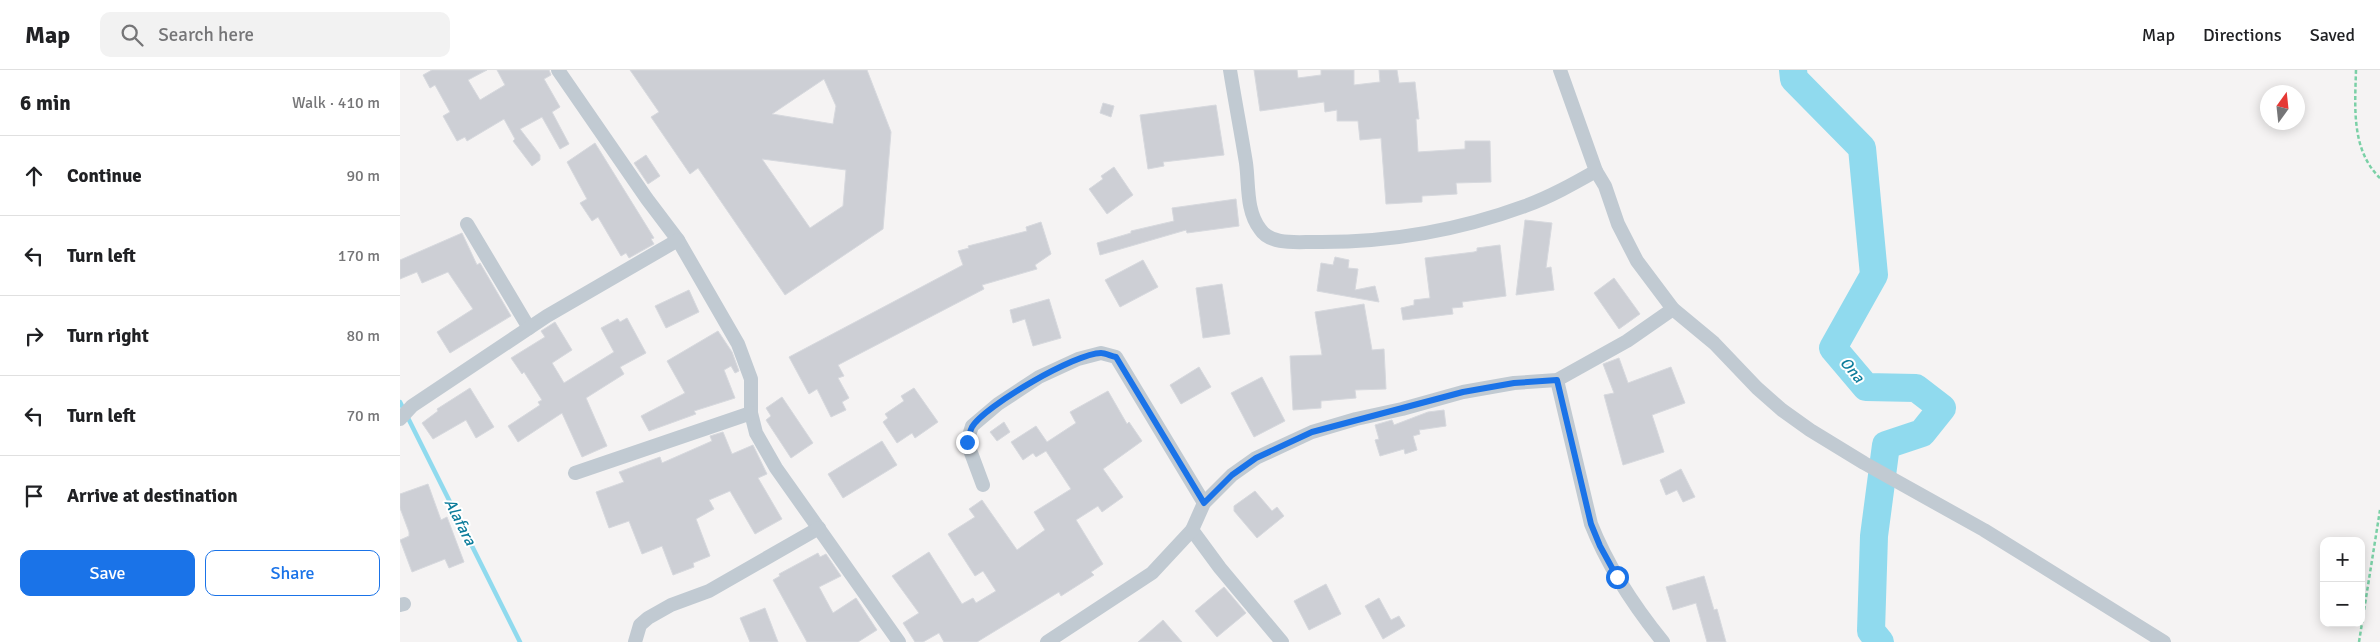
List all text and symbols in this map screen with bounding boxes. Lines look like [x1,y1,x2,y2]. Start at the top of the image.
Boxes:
search box [100,12,450,57]
text: Map [25,20,70,50]
icon: search [118,21,146,49]
text: Search here [158,23,254,47]
text: Map [2142,24,2175,46]
text: Directions [2203,24,2282,46]
text: Saved [2310,24,2355,46]
north arrow [2260,85,2305,130]
text: 6 min [20,90,71,116]
text: Walk · 410 m [292,93,380,113]
icon: ahead [20,162,48,190]
text: Continue [67,164,142,188]
text: 90 m [346,166,380,186]
icon: left [20,242,48,270]
text: Turn left [67,244,136,268]
text: 170 m [338,246,380,266]
icon: right [20,322,48,350]
text: Turn right [67,324,149,348]
text: 80 m [346,326,380,346]
water label: Ona [1836,353,1869,388]
icon: left [20,402,48,430]
text: Turn left [67,404,136,428]
text: 70 m [346,406,380,426]
route end [956,431,979,454]
icon: arrive [20,482,48,510]
text: Arrive at destination [67,484,238,508]
water label: Alafara [440,495,481,550]
map controls [2320,537,2365,627]
button: + [2320,537,2365,582]
button: Save [20,550,195,596]
button: Share [205,550,380,596]
route start [1606,566,1629,589]
button: − [2320,582,2365,627]

